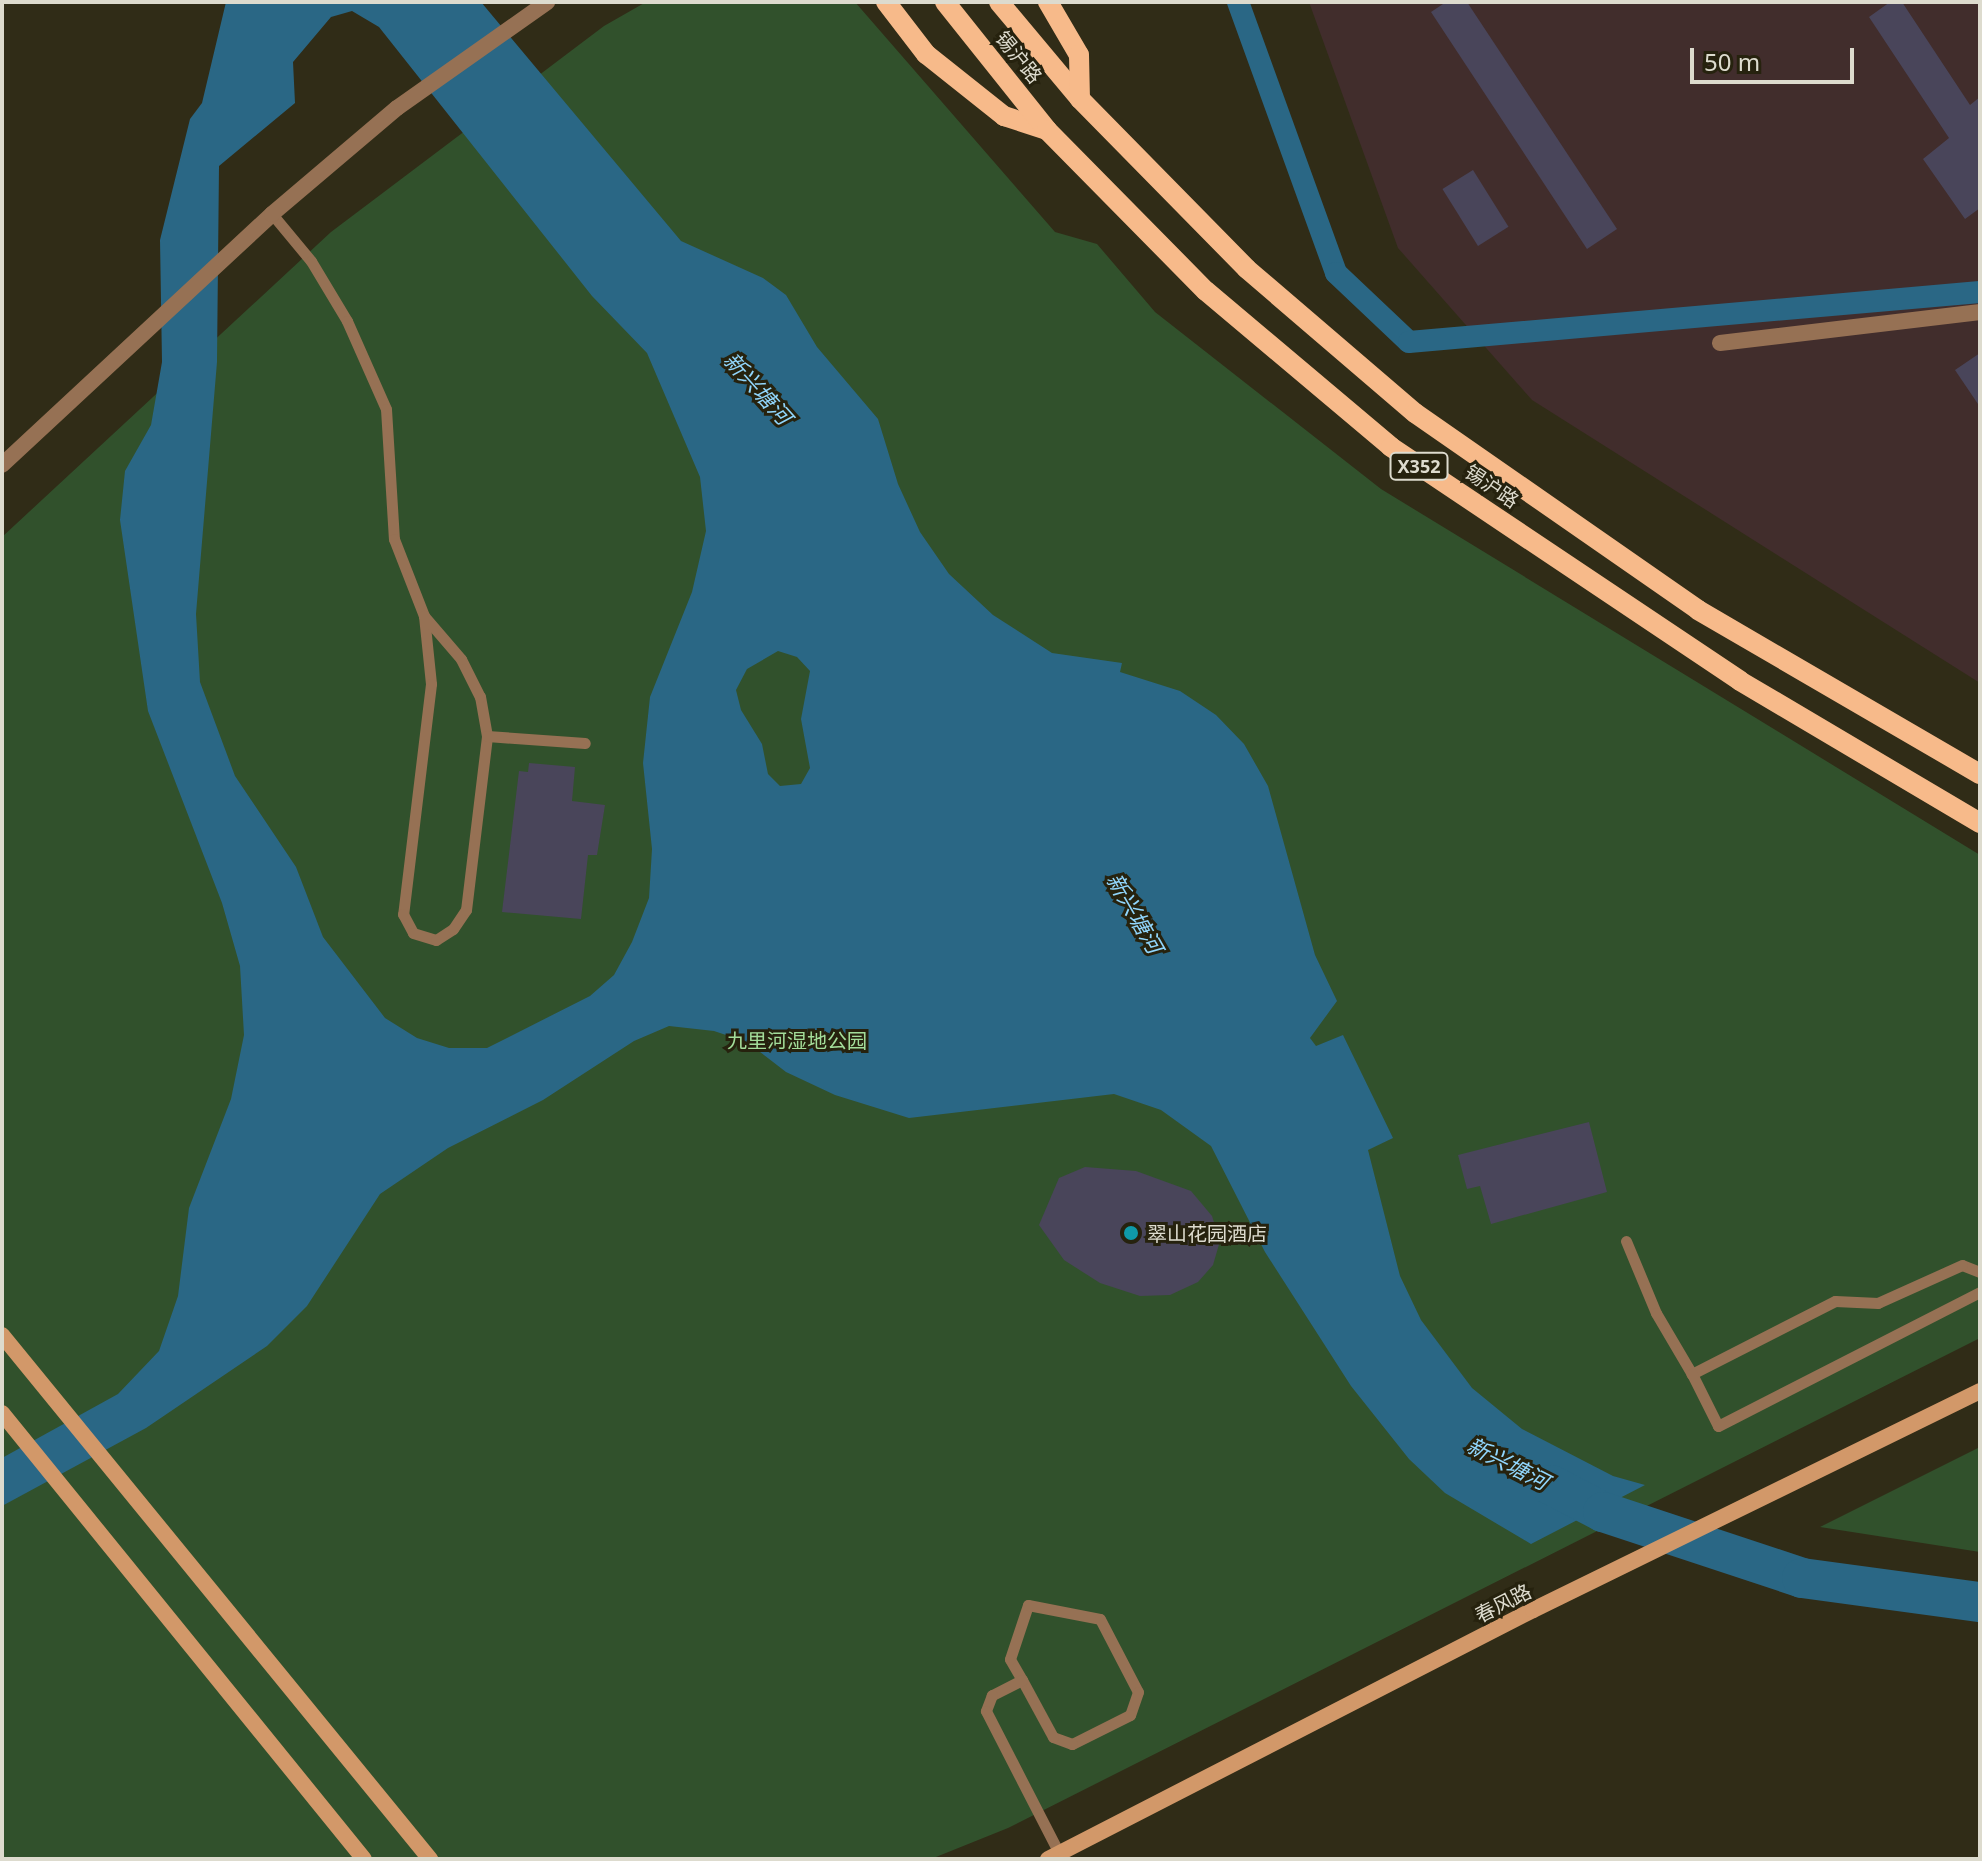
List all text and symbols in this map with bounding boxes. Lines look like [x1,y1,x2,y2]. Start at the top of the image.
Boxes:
street label: 锡沪路 [991,26,1047,88]
scale bar [1694,32,1858,82]
text: 50 m [1704,45,1760,78]
water label: 新兴塘河 [719,346,797,430]
road number: X352 [1389,452,1449,480]
street label: 锡沪路 [1460,459,1524,513]
water label: 新兴塘河 [1102,868,1168,958]
park label: 九里河湿地公园 [727,1028,867,1052]
place label: 翠山花园酒店 [1147,1221,1267,1245]
marker: 翠山花园酒店 [1122,1224,1140,1242]
water label: 新兴塘河 [1463,1431,1553,1495]
street label: 春风路 [1471,1579,1535,1627]

